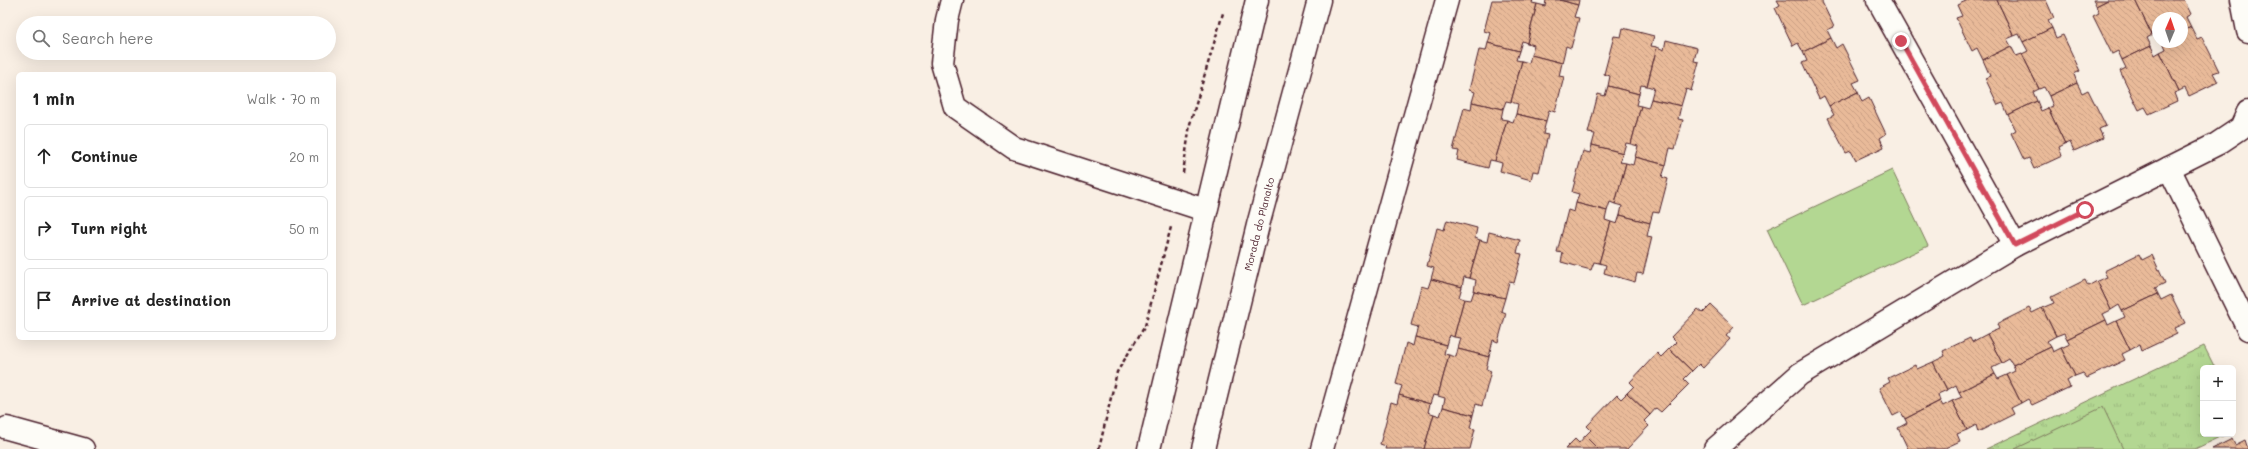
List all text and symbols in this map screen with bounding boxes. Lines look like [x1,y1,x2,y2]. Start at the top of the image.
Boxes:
north arrow [2152,12,2188,48]
search box [16,16,336,60]
icon: search [30,27,52,49]
text: Search here [62,28,153,48]
route end [1892,32,1910,50]
text: 1 min [32,87,75,109]
text: Walk · 70 m [247,90,320,107]
icon: ahead [33,145,55,167]
text: Continue [71,146,138,166]
text: 20 m [289,148,319,165]
street label: Morada do Planalto [1241,176,1277,272]
route start [2076,201,2094,219]
icon: right [33,217,55,239]
text: Turn right [71,218,148,238]
text: 50 m [289,220,319,237]
icon: arrive [33,289,55,311]
text: Arrive at destination [71,290,231,310]
map controls [2200,365,2236,437]
button: + [2200,365,2236,401]
button: − [2200,401,2236,437]

